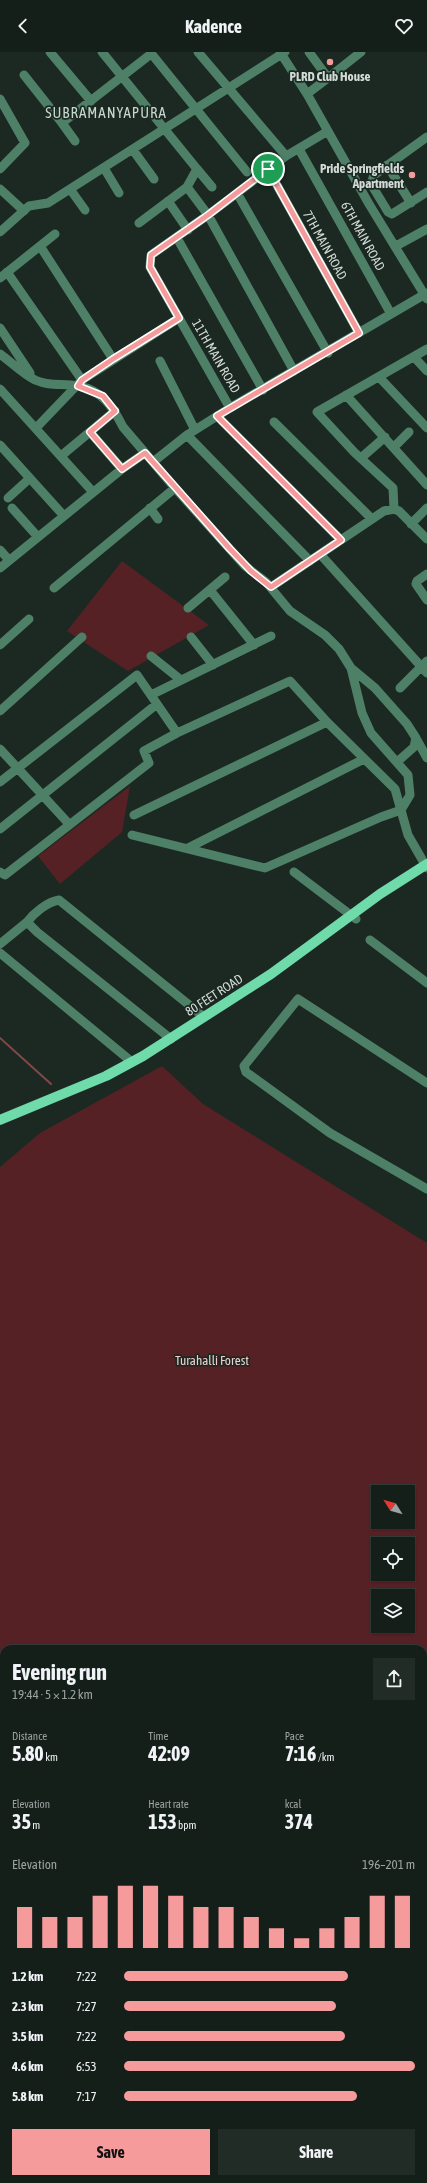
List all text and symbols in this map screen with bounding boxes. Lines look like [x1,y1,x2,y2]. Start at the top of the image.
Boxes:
icon: back [12,15,34,37]
icon: heart [393,15,415,37]
text: Kadence [185,16,242,37]
marker: PLRD Club House [325,57,335,67]
place label: PLRD Club House [290,69,371,84]
district label: SUBRAMANYAPURA [45,104,167,121]
pin [251,152,285,186]
icon: arrive [257,158,279,180]
place label: Pride Springfields Apartment [320,161,404,191]
marker: Pride Springfields Apartment [407,170,417,180]
street label: 6TH MAIN ROAD [338,199,388,273]
street label: 7TH MAIN ROAD [300,208,350,282]
street label: 11TH MAIN ROAD [189,316,243,396]
street label: 80 FEET ROAD [182,971,246,1019]
park label: Turahalli Forest [175,1353,249,1368]
north arrow [371,1485,415,1529]
map controls [371,1485,415,1633]
button: locate [371,1537,415,1581]
button: layers [371,1589,415,1633]
button: share [373,1658,415,1700]
text: Evening run [12,1659,107,1685]
text: 19:44 · 5 × 1.2 km [12,1687,93,1702]
text: Distance [12,1730,47,1742]
text: Time [148,1730,168,1742]
text: Pace [285,1730,304,1742]
text: 5.80 [12,1742,44,1765]
text: 42:09 [148,1742,190,1765]
text: 7:16 [285,1742,316,1765]
text: km [44,1751,58,1763]
text: /km [316,1751,334,1763]
text: Elevation [12,1798,50,1810]
text: Heart rate [148,1798,189,1810]
text: kcal [285,1798,301,1810]
text: 35 [12,1810,31,1833]
text: 153 [148,1810,177,1833]
text: 374 [285,1810,313,1833]
text: m [31,1819,40,1831]
text: bpm [177,1819,196,1831]
text: Elevation [12,1857,57,1872]
text: 196–201 m [362,1857,415,1872]
text: 1.2 km [12,1969,43,1984]
text: 7:22 [76,1969,97,1984]
text: 2.3 km [12,1999,43,2014]
text: 7:27 [76,1999,97,2014]
text: 3.5 km [12,2029,43,2044]
text: 7:22 [76,2029,97,2044]
text: 4.6 km [12,2059,43,2074]
text: 6:53 [76,2059,97,2074]
text: 5.8 km [12,2089,43,2104]
text: 7:17 [76,2089,97,2104]
button: Save [12,2129,210,2175]
button: Share [218,2129,415,2175]

